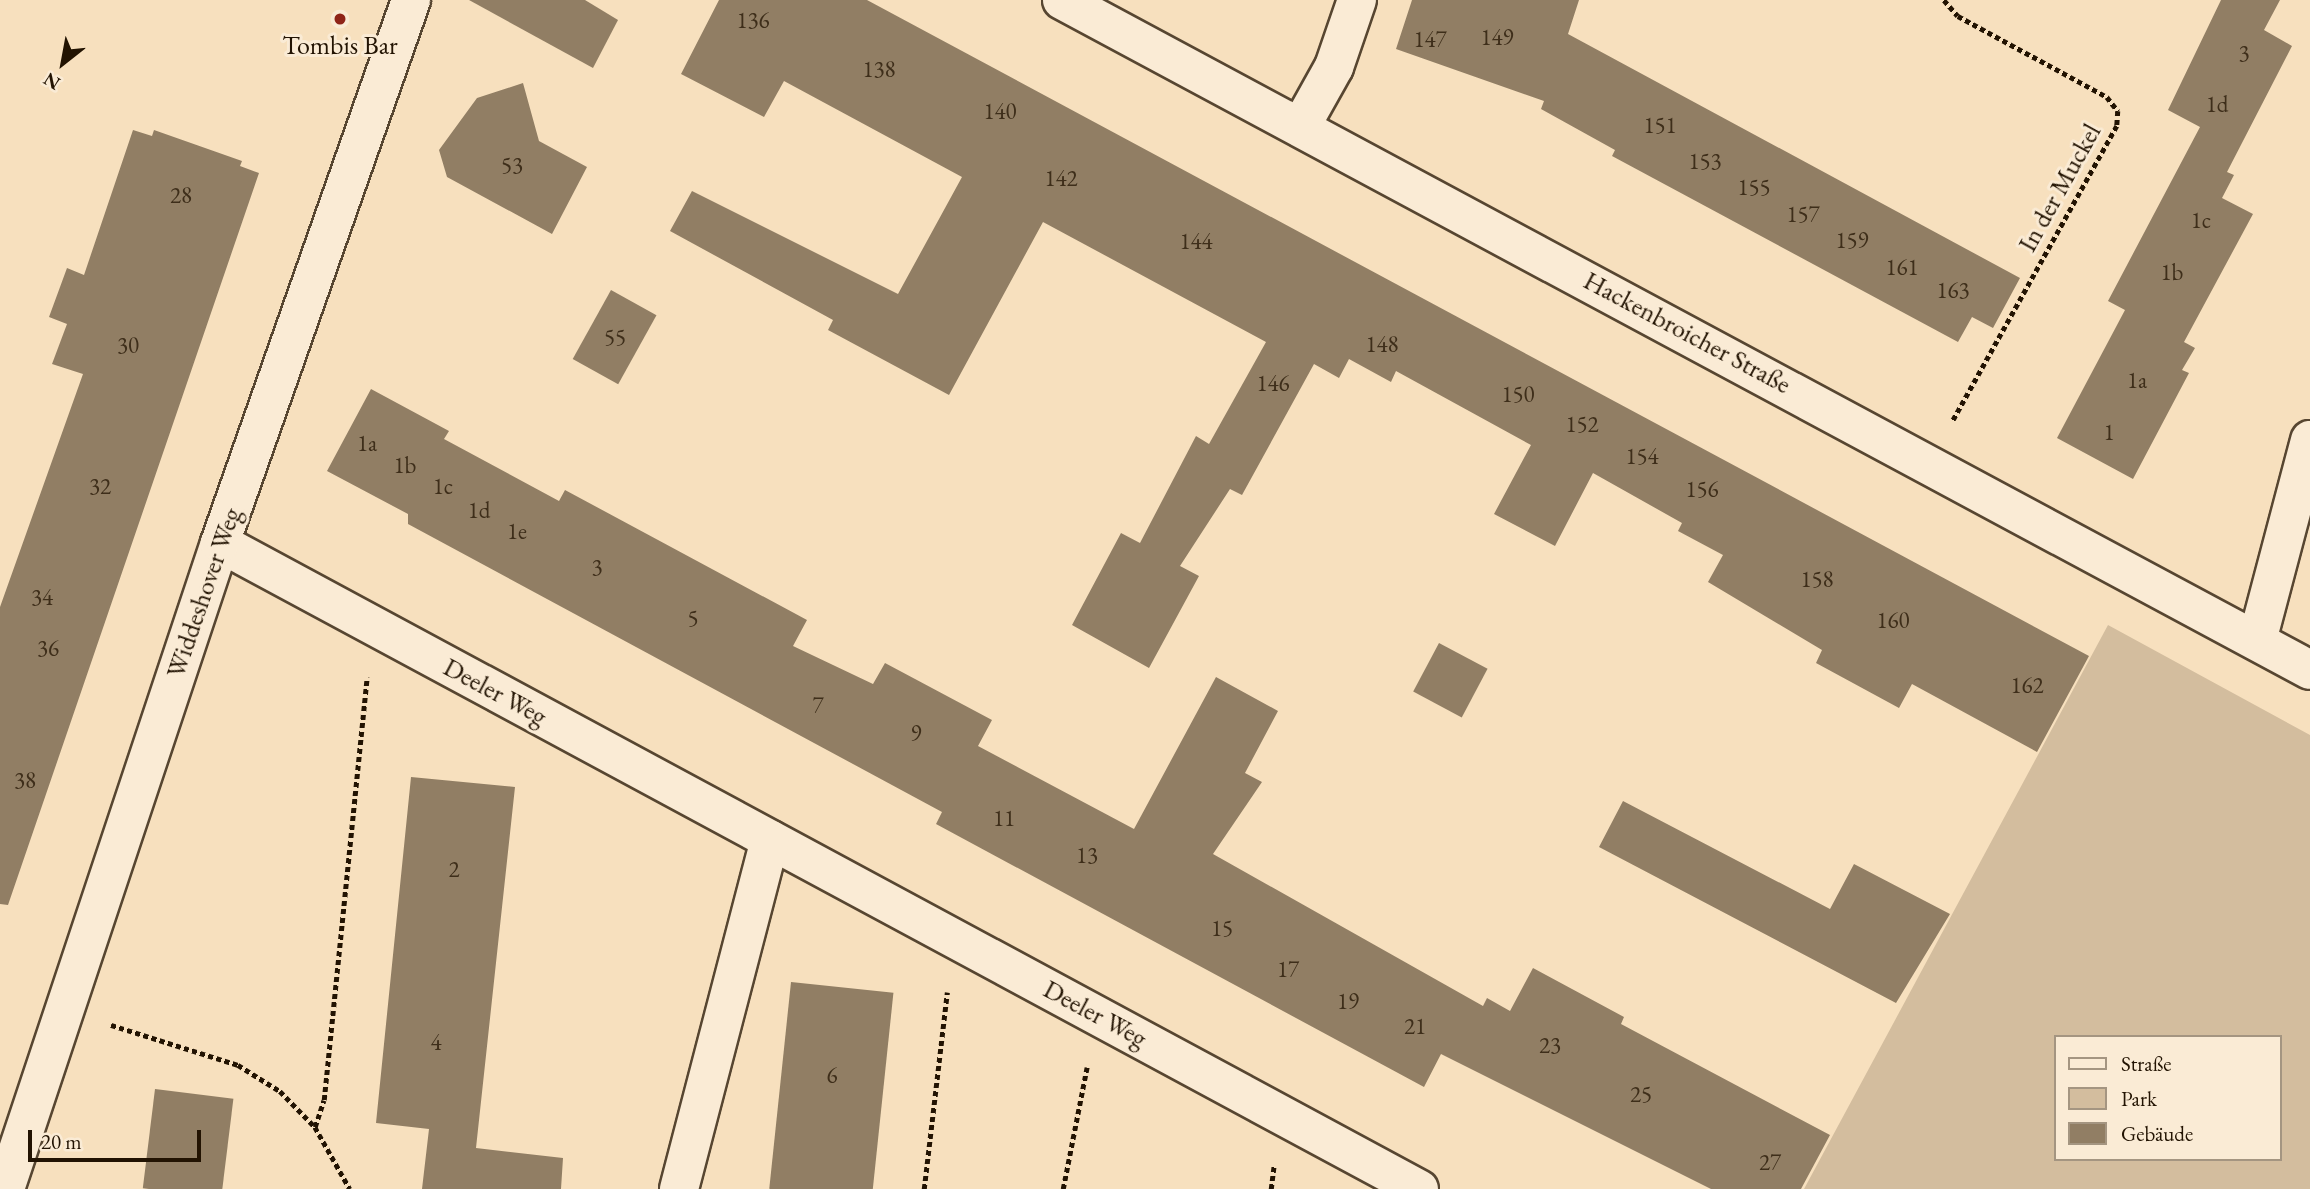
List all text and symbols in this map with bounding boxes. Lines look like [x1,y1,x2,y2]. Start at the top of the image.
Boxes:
house number: 136 [736,6,770,34]
marker: Tombis Bar [332,11,348,27]
house number: 149 [1480,23,1514,51]
house number: 147 [1413,25,1447,53]
north arrow [28,28,98,98]
place label: Tombis Bar [282,30,398,62]
house number: 3 [2238,39,2250,67]
house number: 138 [862,55,896,83]
text: N [39,67,65,96]
house number: 1d [2206,90,2228,118]
house number: 140 [983,97,1017,125]
house number: 151 [1643,111,1677,139]
street label: In der Muckel [2012,119,2108,257]
house number: 153 [1688,147,1722,175]
house number: 53 [501,151,523,179]
house number: 142 [1044,164,1078,192]
house number: 155 [1737,173,1771,201]
house number: 28 [170,181,192,209]
house number: 157 [1786,200,1820,228]
house number: 1c [2191,206,2211,234]
house number: 159 [1835,226,1869,254]
house number: 144 [1179,227,1213,255]
house number: 161 [1885,253,1919,281]
house number: 1b [2161,258,2183,286]
street label: Hackenbroicher Straße [1578,265,1796,401]
house number: 163 [1936,276,1970,304]
house number: 55 [604,323,626,351]
house number: 148 [1365,330,1399,358]
house number: 30 [117,331,139,359]
house number: 1a [2127,366,2147,394]
house number: 146 [1256,369,1290,397]
house number: 150 [1501,380,1535,408]
house number: 152 [1565,410,1599,438]
house number: 1 [2103,418,2115,446]
house number: 1a [357,429,377,457]
house number: 154 [1625,442,1659,470]
house number: 1b [394,451,416,479]
house number: 32 [89,472,111,500]
house number: 1c [433,472,453,500]
house number: 156 [1685,475,1719,503]
house number: 1d [468,496,490,524]
street label: Widdeshover Weg [160,504,248,682]
house number: 1e [507,517,527,545]
house number: 3 [591,553,603,581]
house number: 158 [1800,565,1834,593]
house number: 34 [31,583,53,611]
house number: 5 [687,604,699,632]
house number: 160 [1876,606,1910,634]
house number: 36 [37,634,59,662]
street label: Deeler Weg [438,652,552,732]
house number: 162 [2010,671,2044,699]
house number: 7 [812,691,824,719]
house number: 9 [910,719,922,747]
house number: 38 [14,766,36,794]
house number: 11 [993,804,1015,832]
house number: 13 [1076,841,1098,869]
house number: 2 [448,855,460,883]
house number: 15 [1211,914,1233,942]
house number: 17 [1277,955,1299,983]
street label: Deeler Weg [1038,974,1152,1054]
house number: 19 [1337,987,1359,1015]
house number: 21 [1404,1012,1426,1040]
house number: 4 [430,1028,442,1056]
house number: 23 [1539,1031,1561,1059]
legend [2054,1035,2282,1161]
text: Straße [2121,1050,2172,1077]
house number: 6 [826,1061,838,1089]
house number: 25 [1630,1080,1652,1108]
text: Park [2121,1085,2157,1112]
scale bar [32,1116,205,1160]
text: Gebäude [2121,1120,2193,1147]
text: 20 m [41,1128,82,1155]
house number: 27 [1759,1148,1781,1176]

